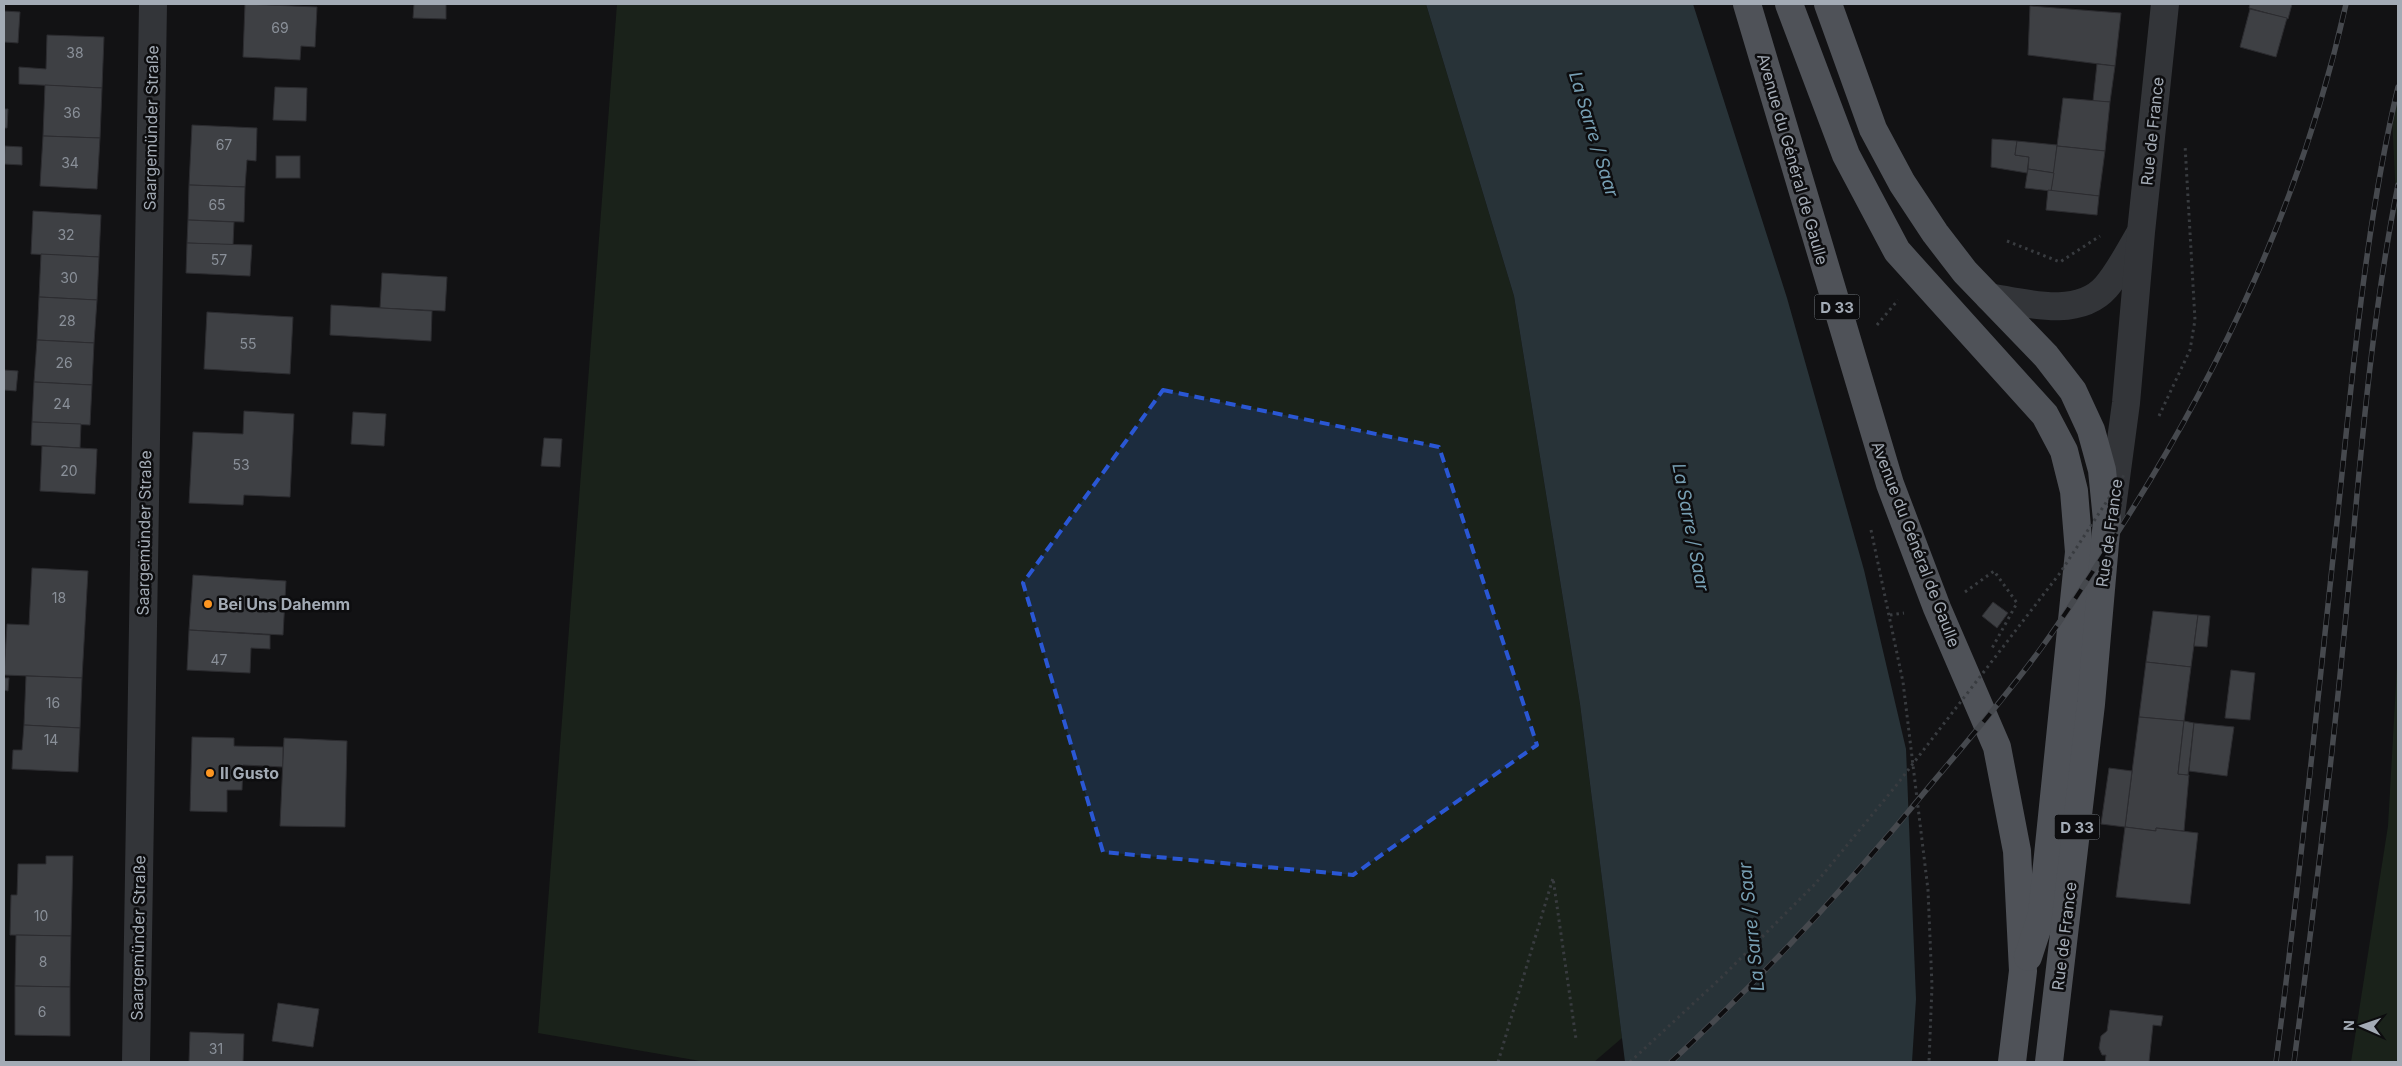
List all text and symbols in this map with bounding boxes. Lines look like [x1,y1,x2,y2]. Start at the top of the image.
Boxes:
house number: 69 [271,19,289,36]
house number: 38 [66,44,84,61]
street label: Saargemünder Straße [140,45,162,211]
street label: Avenue du Général de Gaulle [1753,51,1833,267]
water label: La Sarre / Saar [1565,69,1623,200]
street label: Rue de France [2136,76,2168,186]
house number: 36 [63,104,81,121]
house number: 67 [216,136,232,153]
house number: 34 [61,154,79,171]
house number: 65 [208,196,226,213]
house number: 32 [57,226,75,243]
house number: 57 [211,251,227,268]
house number: 30 [60,269,78,286]
road number: D 33 [1814,294,1860,320]
house number: 28 [58,312,76,329]
house number: 55 [239,335,257,352]
house number: 26 [55,354,73,371]
house number: 24 [53,395,71,412]
street label: Avenue du Général de Gaulle [1867,438,1965,650]
street label: Saargemünder Straße [133,450,155,616]
house number: 53 [232,456,250,473]
water label: La Sarre / Saar [1668,461,1714,594]
house number: 20 [60,462,78,479]
street label: Rue de France [2092,478,2126,588]
house number: 18 [52,589,66,606]
place label: Bei Uns Dahemm [218,594,350,614]
marker: Bei Uns Dahemm [202,598,214,610]
house number: 47 [211,651,228,668]
house number: 16 [46,694,60,711]
house number: 14 [44,731,58,748]
place label: Il Gusto [220,763,279,783]
marker: Il Gusto [204,767,216,779]
road number: D 33 [2054,814,2100,840]
street label: Saargemünder Straße [127,855,149,1021]
water label: La Sarre / Saar [1734,860,1768,993]
street label: Rue de France [2047,881,2081,991]
house number: 10 [34,907,48,924]
house number: 8 [39,953,47,970]
north arrow [2337,1001,2387,1051]
house number: 6 [38,1003,46,1020]
text: N [2340,1020,2357,1031]
house number: 31 [209,1040,223,1057]

